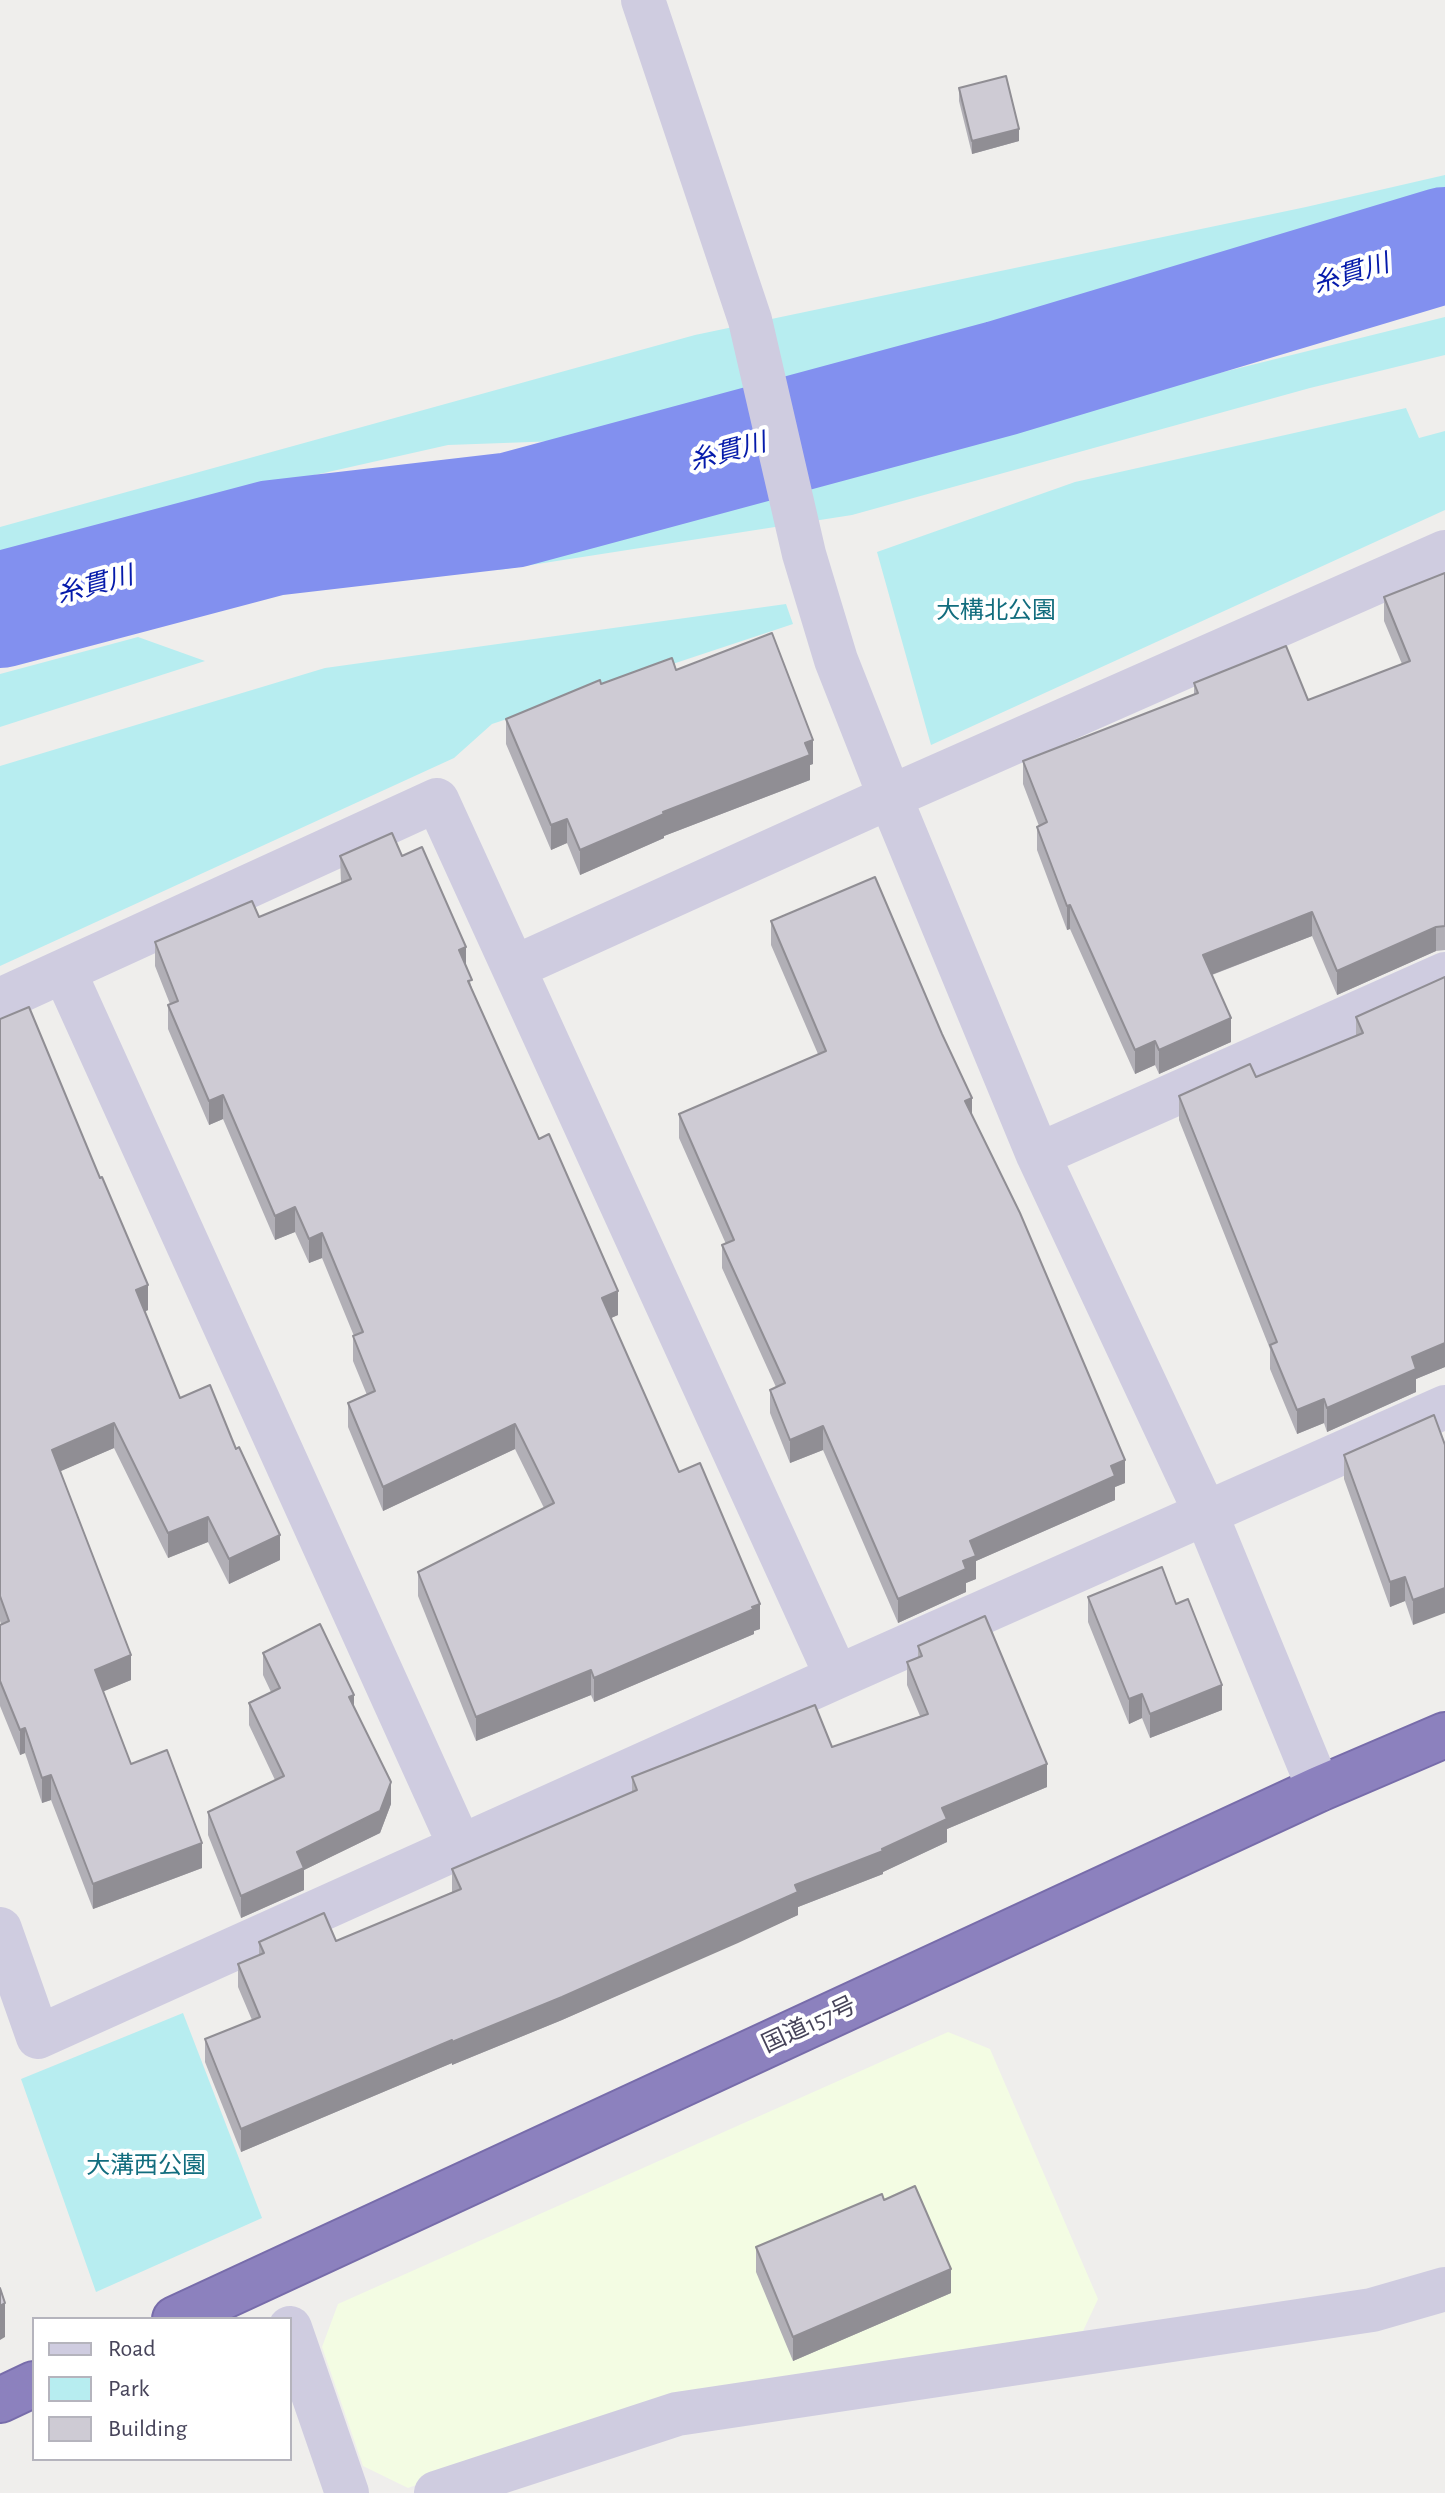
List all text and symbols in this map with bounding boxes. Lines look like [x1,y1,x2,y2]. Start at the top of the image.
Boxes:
water label: 糸貫川 [1309,248,1393,300]
water label: 糸貫川 [686,427,770,477]
water label: 糸貫川 [53,560,137,610]
park label: 大構北公園 [936,597,1056,625]
street label: 国道157号 [757,1991,861,2059]
park label: 大溝西公園 [86,2152,206,2180]
legend [32,2317,292,2461]
text: Road [108,2337,156,2361]
text: Park [108,2377,149,2401]
text: Building [108,2417,187,2441]

